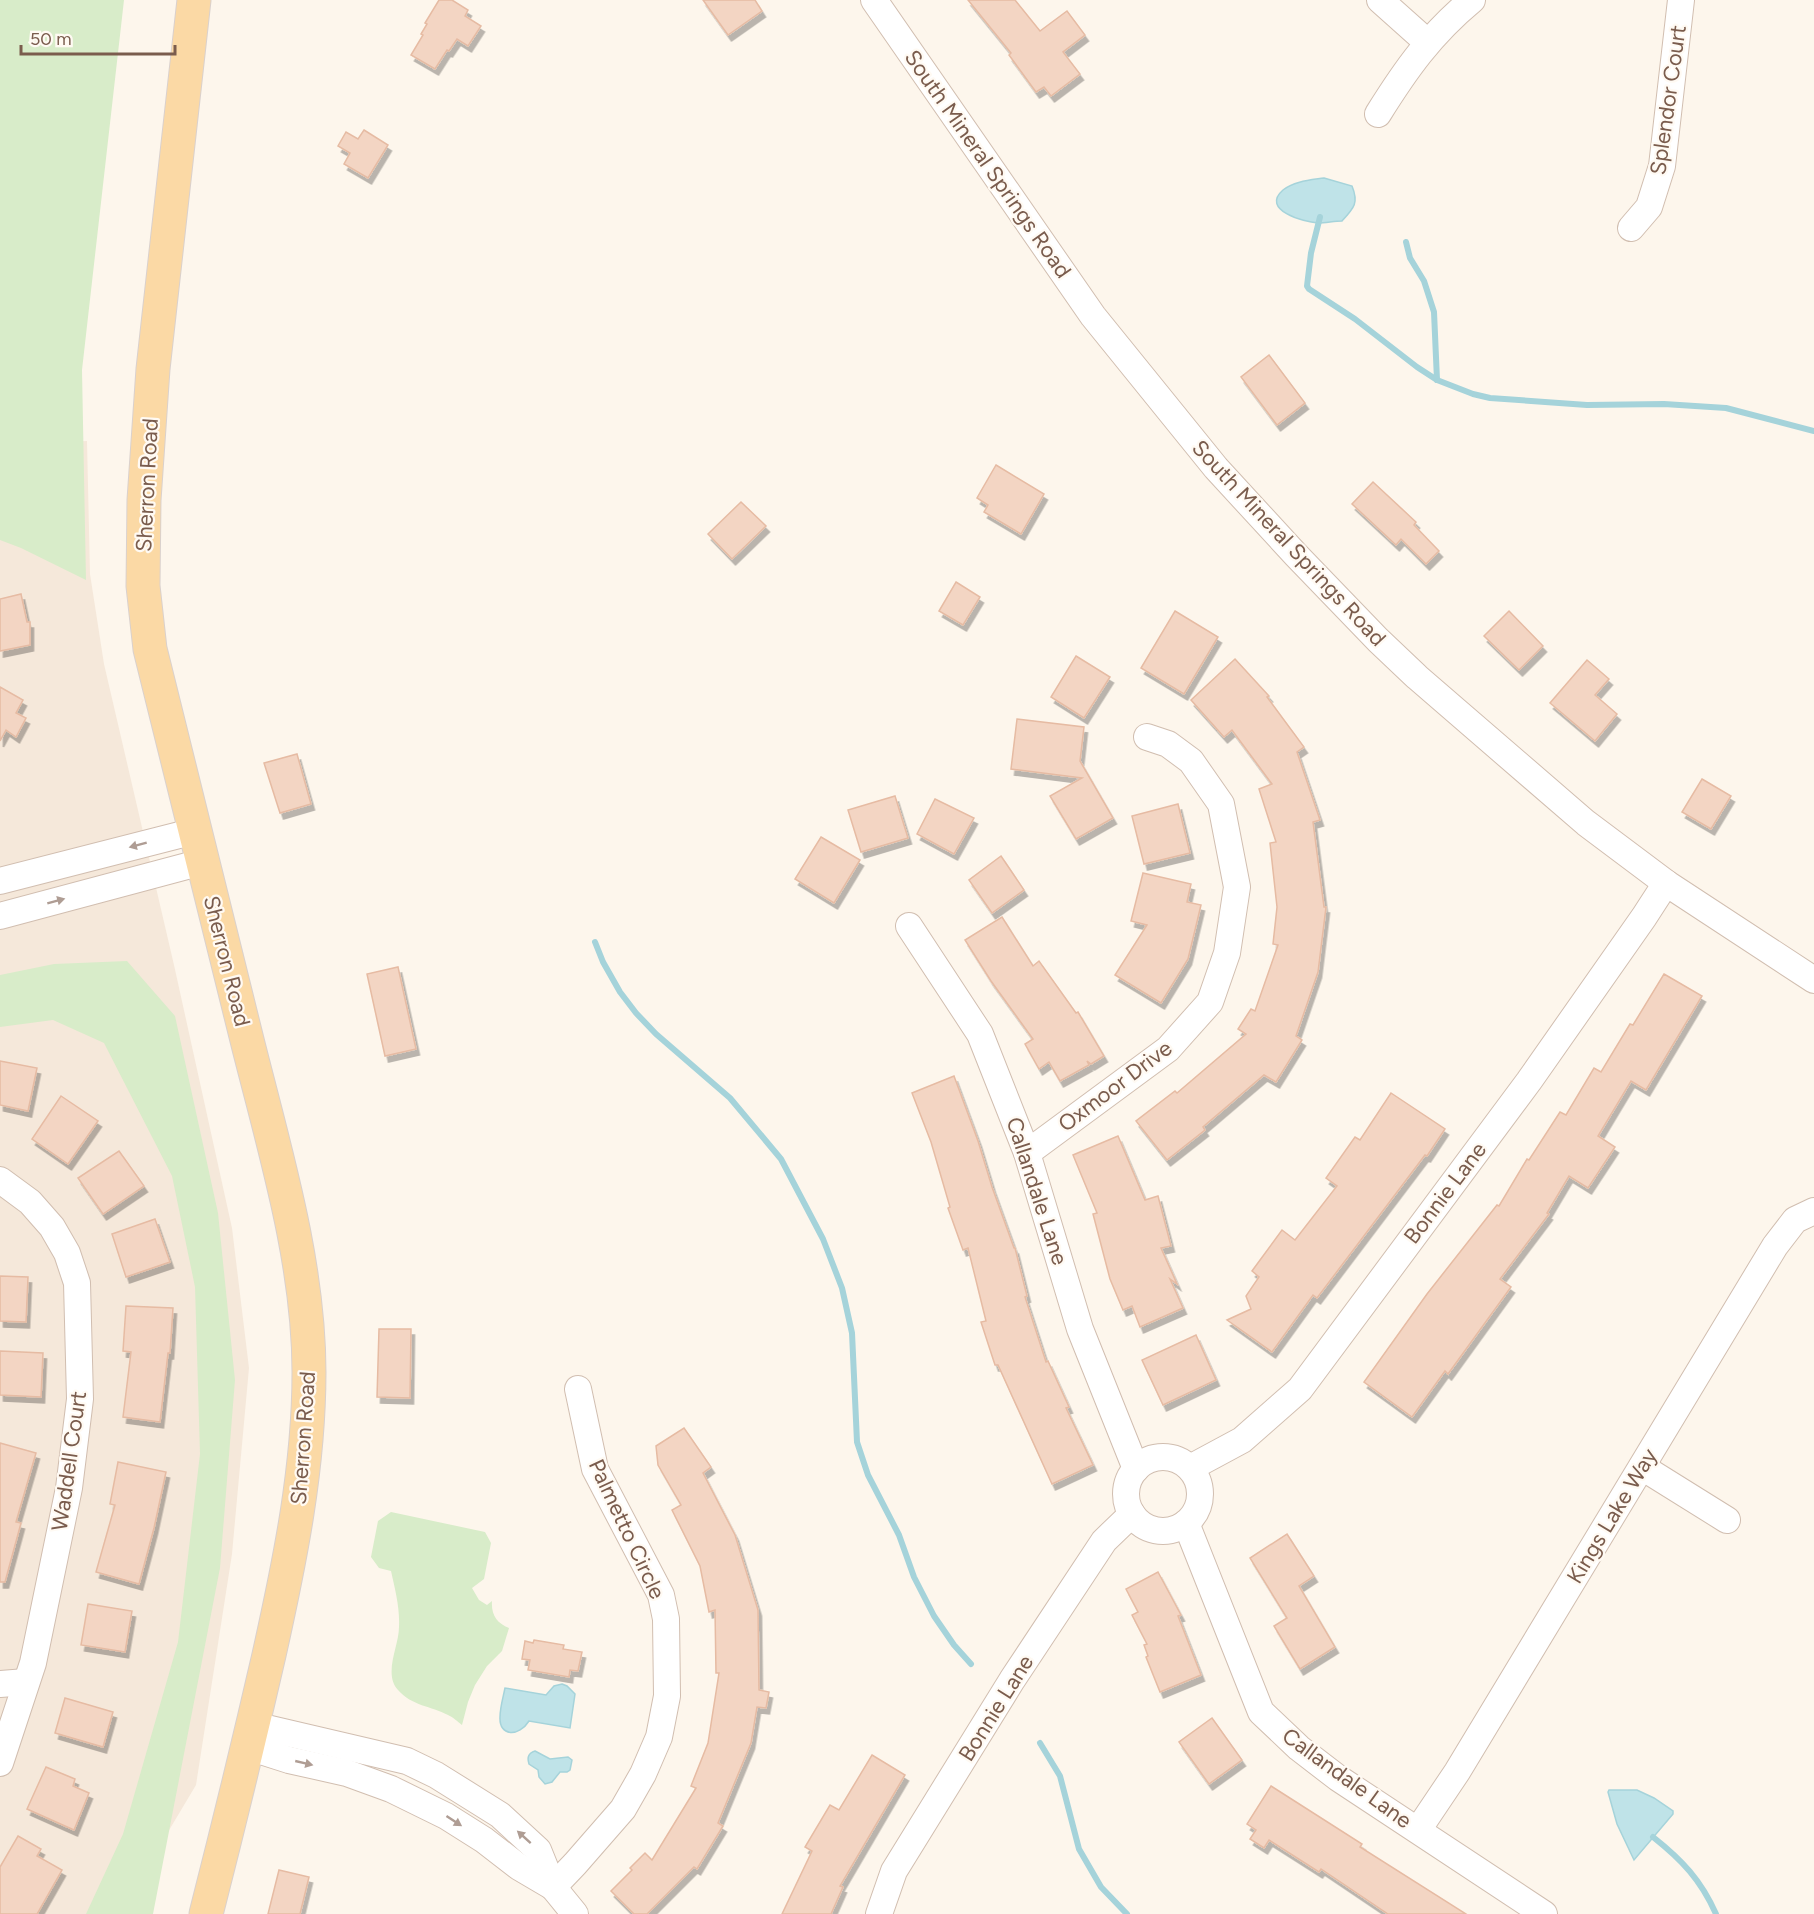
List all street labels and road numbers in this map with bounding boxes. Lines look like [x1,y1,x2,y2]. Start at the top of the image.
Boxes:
street label: Splendor Court [1644,23,1692,177]
street label: South Mineral Springs Road [899,45,1077,283]
street label: Sherron Road [130,417,164,553]
street label: South Mineral Springs Road [1186,434,1392,652]
street label: Sherron Road [198,893,256,1029]
street label: Oxmoor Drive [1053,1034,1177,1138]
street label: Callandale Lane [1000,1114,1074,1268]
street label: Bonnie Lane [1398,1137,1492,1249]
street label: Sherron Road [285,1370,321,1506]
street label: Waddell Court [46,1389,92,1533]
street label: Kings Lake Way [1561,1443,1663,1588]
street label: Palmetto Circle [583,1455,671,1603]
street label: Bonnie Lane [953,1650,1039,1766]
street label: Callandale Lane [1277,1722,1417,1834]

